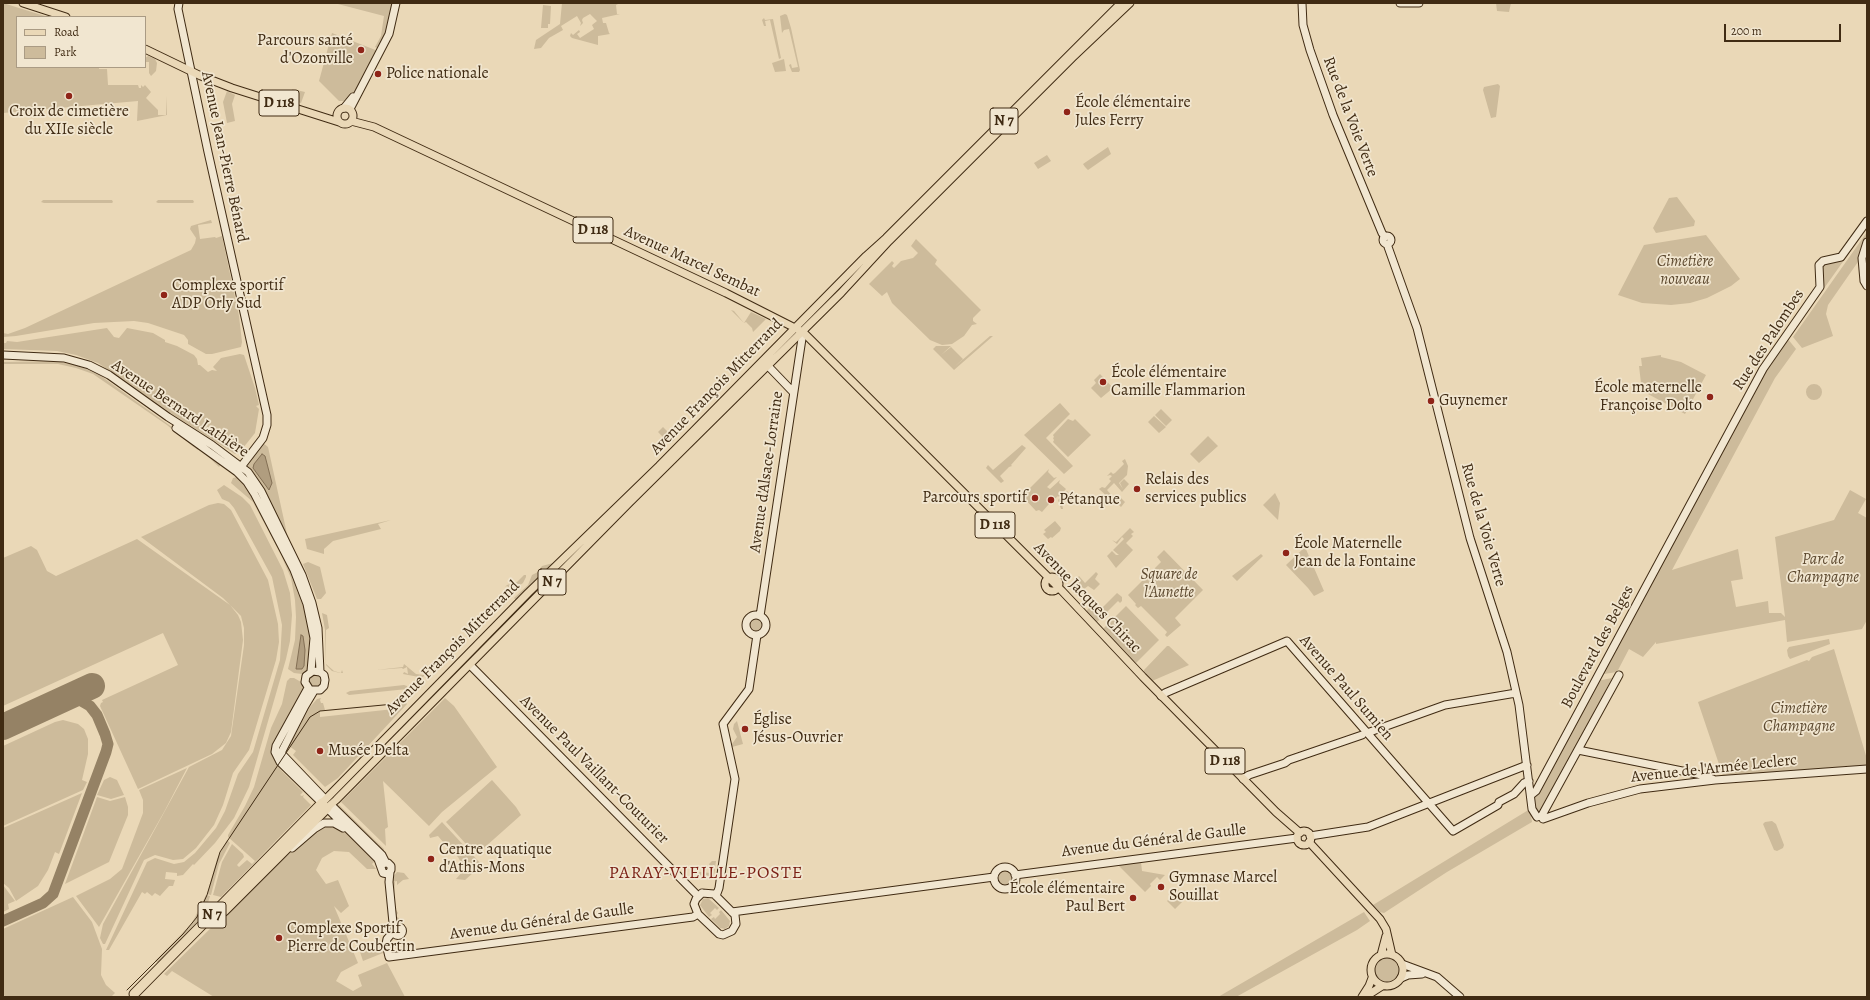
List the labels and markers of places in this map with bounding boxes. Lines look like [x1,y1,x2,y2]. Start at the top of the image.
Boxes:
place label: Parcours santé d'Ozonville [257,31,353,69]
marker: Parcours santé d'Ozonville [356,45,366,55]
place label: Police nationale [386,64,489,84]
marker: Police nationale [373,69,383,79]
marker: Croix de cimetière du XIIe siècle [64,91,74,101]
place label: École élémentaire Jules Ferry [1075,93,1191,131]
place label: Croix de cimetière du XIIe siècle [9,102,129,140]
marker: École élémentaire Jules Ferry [1062,107,1072,117]
place label: Complexe sportif ADP Orly Sud [172,276,284,314]
marker: Complexe sportif ADP Orly Sud [159,290,169,300]
place label: École élémentaire Camille Flammarion [1111,363,1245,401]
marker: École élémentaire Camille Flammarion [1098,377,1108,387]
place label: École maternelle Françoise Dolto [1594,378,1702,416]
place label: Guynemer [1439,391,1508,411]
marker: École maternelle Françoise Dolto [1705,392,1715,402]
marker: Guynemer [1426,396,1436,406]
place label: Relais des services publics [1145,470,1247,508]
marker: Relais des services publics [1132,484,1142,494]
place label: Parcours sportif [922,488,1027,508]
place label: Pétanque [1059,490,1120,510]
marker: Parcours sportif [1030,493,1040,503]
marker: Pétanque [1046,495,1056,505]
place label: École Maternelle Jean de la Fontaine [1294,534,1416,572]
marker: École Maternelle Jean de la Fontaine [1281,548,1291,558]
place label: Église Jésus-Ouvrier [753,710,843,748]
marker: Église Jésus-Ouvrier [740,724,750,734]
place label: Musée Delta [328,741,409,761]
marker: Musée Delta [315,746,325,756]
place label: Centre aquatique d'Athis-Mons [439,840,552,878]
marker: Centre aquatique d'Athis-Mons [426,854,436,864]
place label: Gymnase Marcel Souillat [1169,868,1277,906]
place label: École élémentaire Paul Bert [1009,879,1125,917]
marker: Gymnase Marcel Souillat [1156,882,1166,892]
marker: École élémentaire Paul Bert [1128,893,1138,903]
place label: Complexe Sportif Pierre de Coubertin [287,919,415,957]
marker: Complexe Sportif Pierre de Coubertin [274,933,284,943]

